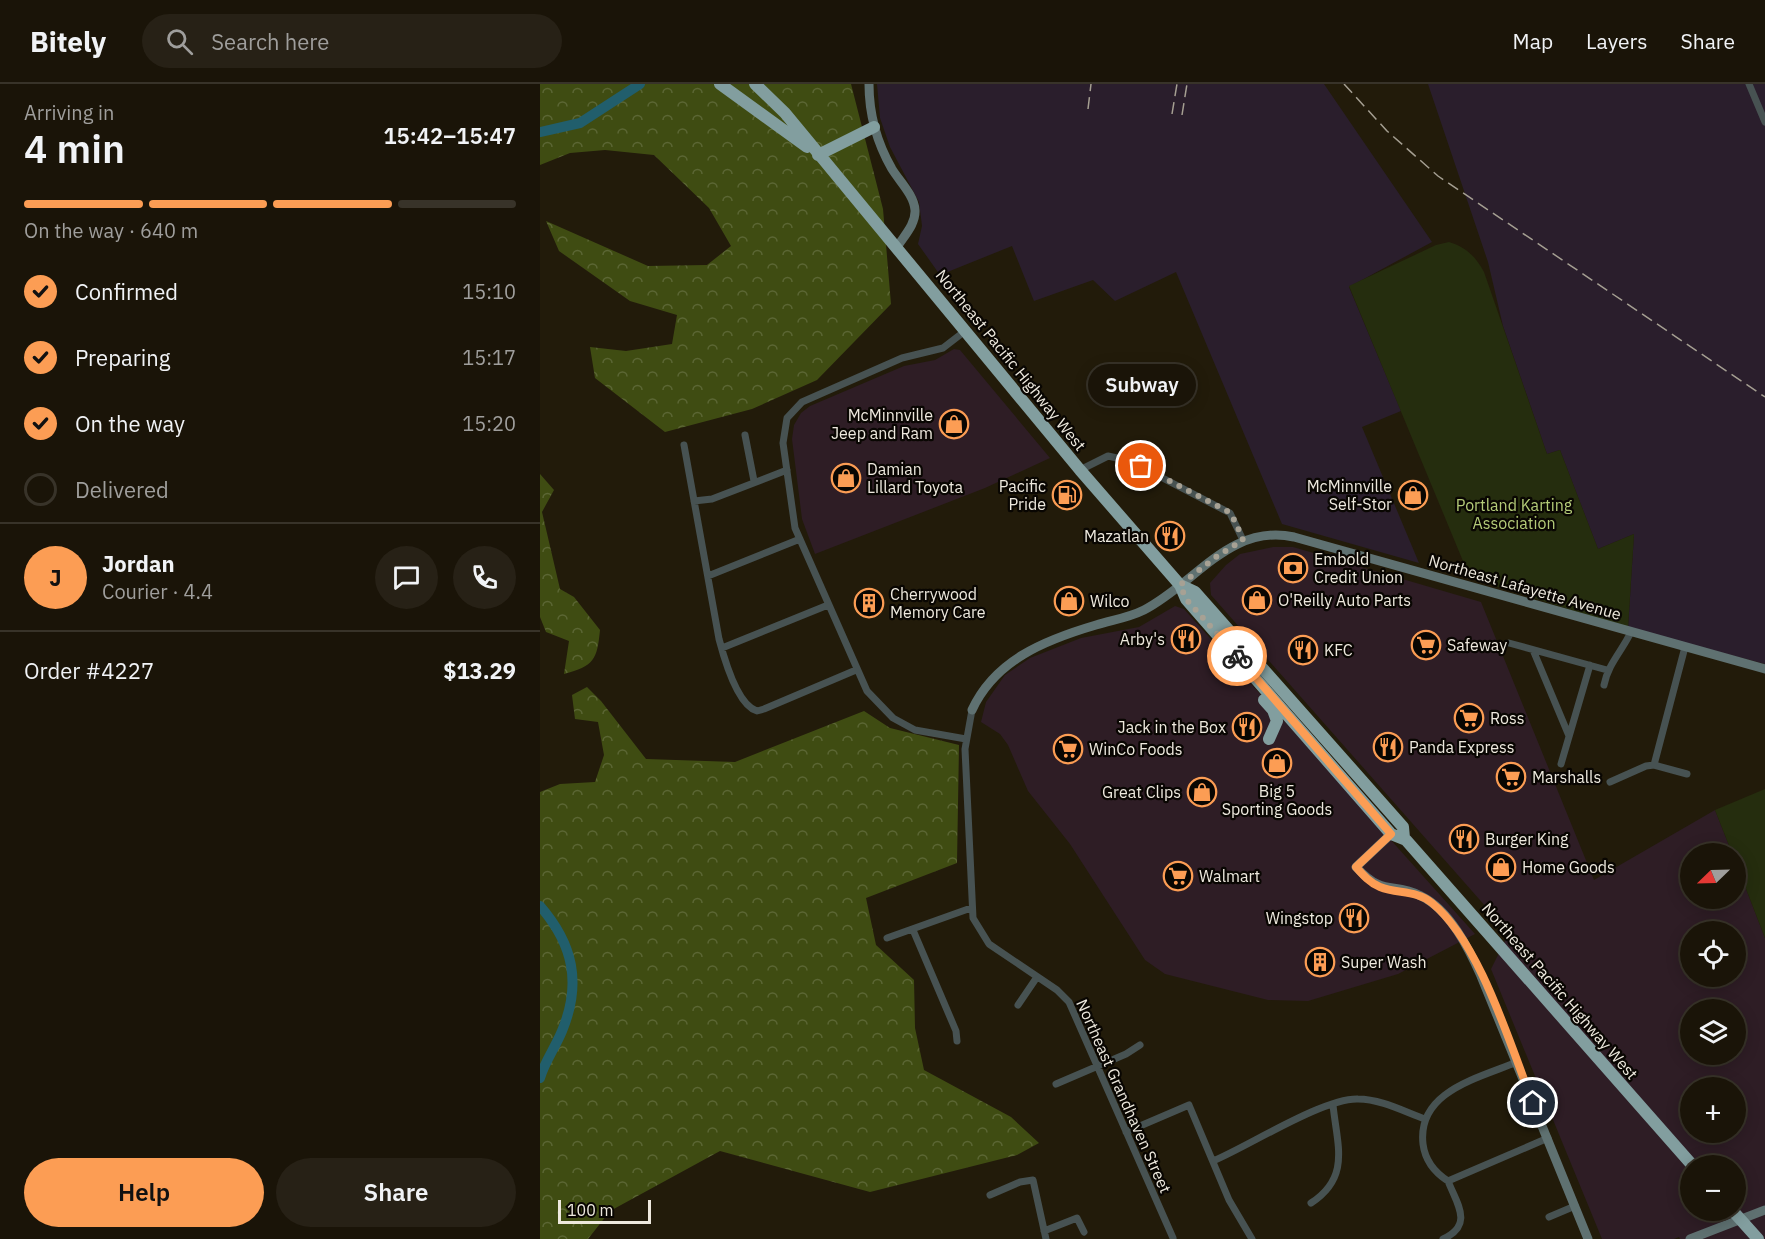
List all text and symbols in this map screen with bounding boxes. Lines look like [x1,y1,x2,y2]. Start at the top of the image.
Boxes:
search box [142,14,562,68]
text: Bitely [30,23,106,60]
icon: search [163,25,196,58]
text: Search here [211,27,329,56]
text: Map [1513,27,1553,55]
text: Layers [1586,27,1648,55]
text: Share [1681,27,1735,55]
text: Arriving in [24,99,114,126]
text: 15:42–15:47 [383,121,516,150]
text: 4 min [24,123,125,174]
text: On the way · 640 m [24,217,198,244]
street label: Northeast Pacific Highway West [932,265,1090,455]
icon: check [24,275,57,308]
text: Confirmed [75,277,178,306]
text: 15:10 [462,278,516,305]
icon: check [24,341,57,374]
text: Preparing [75,343,170,372]
text: 15:17 [462,344,516,371]
callout: Subway [1087,364,1195,406]
text: Subway [1105,371,1179,398]
place label: McMinnville Jeep and Ram [831,405,933,443]
icon: check [24,407,57,440]
shop icon: McMinnville Jeep and Ram [938,408,970,440]
text: On the way [75,409,185,438]
text: 15:20 [462,410,516,437]
pin [1115,440,1166,491]
icon: bag [1124,449,1157,482]
place label: Damian Lillard Toyota [867,459,963,497]
shop icon: Damian Lillard Toyota [830,462,862,494]
text: Delivered [75,475,169,504]
place label: Pacific Pride [999,476,1046,514]
place label: McMinnville Self-Stor [1307,476,1392,514]
fuel station icon: Pacific Pride [1051,479,1083,511]
shop icon: McMinnville Self-Stor [1397,479,1429,511]
park label: Portland Karting Association [1456,495,1573,533]
restaurant icon: Mazatlan [1154,520,1186,552]
place label: Mazatlan [1084,526,1149,546]
button: chat [375,546,438,609]
button: phone [453,546,516,609]
text: Jordan [102,549,175,578]
place label: Embold Credit Union [1314,549,1403,587]
street label: Northeast Lafayette Avenue [1427,550,1624,624]
bank icon: Embold Credit Union [1277,552,1309,584]
text: J [49,563,62,592]
text: Courier · 4.4 [102,578,213,605]
place label: Cherrywood Memory Care [890,584,986,622]
shop icon: O'Reilly Auto Parts [1241,584,1273,616]
shop icon: Wilco [1053,585,1085,617]
building icon: Cherrywood Memory Care [853,587,885,619]
place label: O'Reilly Auto Parts [1278,590,1411,610]
place label: Wilco [1090,591,1130,611]
restaurant icon: Arby's [1170,623,1202,655]
courier [1207,626,1267,686]
place label: Arby's [1120,629,1165,649]
supermarket icon: Safeway [1410,629,1442,661]
restaurant icon: KFC [1287,634,1319,666]
place label: Safeway [1447,635,1507,655]
icon: bike [1221,640,1254,673]
place label: KFC [1324,640,1353,660]
text: Order #4227 [24,656,154,685]
text: $13.29 [443,656,516,685]
supermarket icon: Ross [1453,702,1485,734]
place label: Ross [1490,708,1524,728]
restaurant icon: Jack in the Box [1231,711,1263,743]
place label: Jack in the Box [1118,717,1226,737]
restaurant icon: Panda Express [1372,731,1404,763]
supermarket icon: WinCo Foods [1052,733,1084,765]
place label: Panda Express [1409,737,1515,757]
place label: WinCo Foods [1089,739,1183,759]
shop icon: Big 5 Sporting Goods [1261,747,1293,779]
supermarket icon: Marshalls [1495,761,1527,793]
place label: Marshalls [1532,767,1601,787]
shop icon: Great Clips [1186,776,1218,808]
place label: Big 5 Sporting Goods [1222,781,1332,819]
place label: Great Clips [1102,782,1181,802]
restaurant icon: Burger King [1448,823,1480,855]
place label: Burger King [1485,829,1569,849]
north arrow [1680,843,1746,909]
map controls [1680,843,1746,1221]
shop icon: Home Goods [1485,851,1517,883]
place label: Home Goods [1522,857,1615,877]
supermarket icon: Walmart [1162,860,1194,892]
place label: Walmart [1199,866,1260,886]
street label: Northeast Pacific Highway West [1478,899,1642,1083]
restaurant icon: Wingstop [1338,902,1370,934]
place label: Wingstop [1266,908,1333,928]
button: locate [1680,921,1746,987]
building icon: Super Wash [1304,946,1336,978]
place label: Super Wash [1341,952,1427,972]
street label: Northeast Grandhaven Street [1072,996,1176,1196]
button: layers [1680,999,1746,1065]
pin [1507,1077,1558,1128]
button: + [1680,1077,1746,1143]
icon: home [1516,1086,1549,1119]
button: − [1680,1155,1746,1221]
button: Help [24,1158,264,1227]
button: Share [276,1158,516,1227]
scale bar [558,1197,651,1224]
text: 100 m [567,1200,614,1220]

